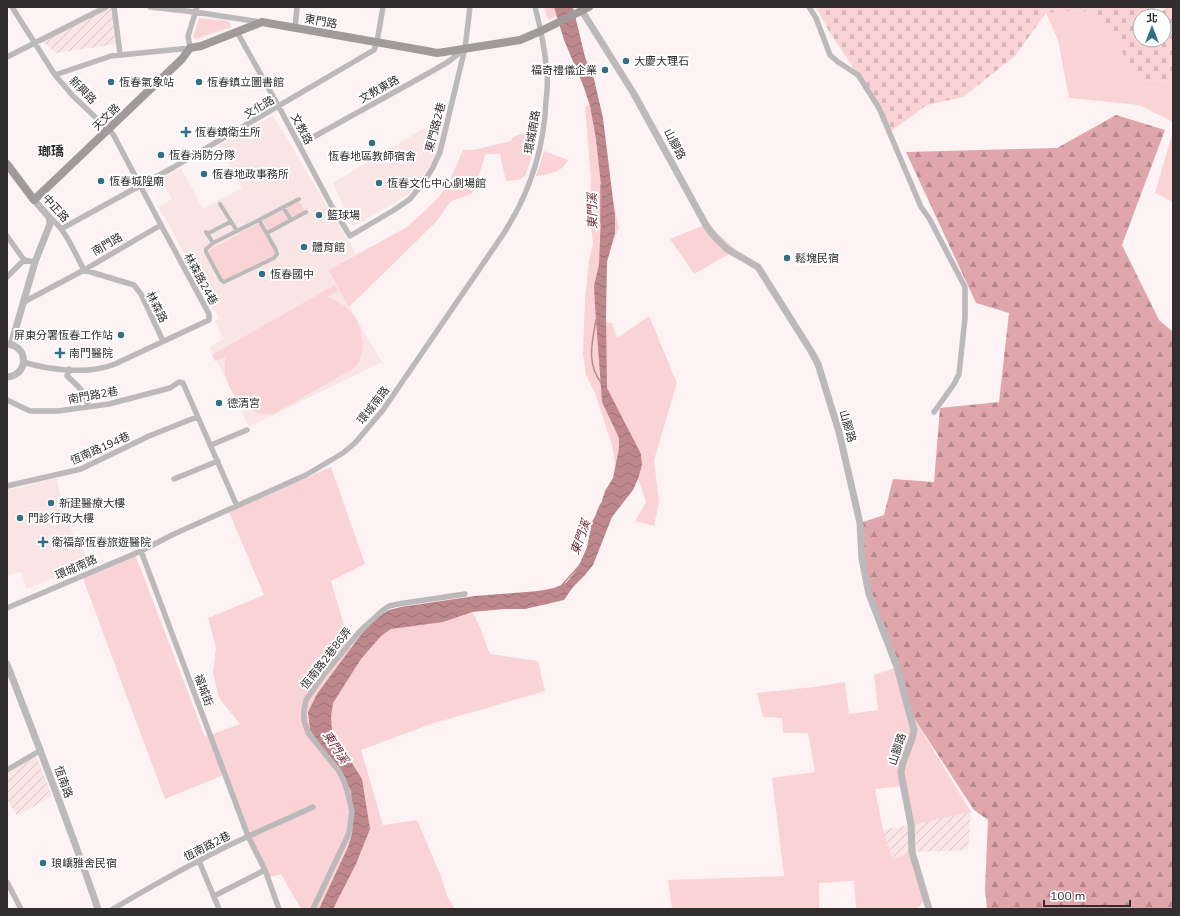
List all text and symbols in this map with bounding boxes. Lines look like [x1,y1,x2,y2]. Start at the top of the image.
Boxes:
north arrow [1132,8,1172,48]
street label: 東門路 [304,11,338,31]
text: 北 [1147,11,1158,25]
place label: 大慶大理石 [634,54,689,68]
marker: 大慶大理石 [621,56,631,66]
place label: 福奇禮儀企業 [531,63,597,77]
marker: 福奇禮儀企業 [600,65,610,75]
street label: 文教東路 [356,72,402,106]
street label: 新興路 [67,73,99,107]
place label: 恆春氣象站 [119,75,174,89]
place label: 恆春鎮立圖書館 [207,75,284,89]
marker: 恆春氣象站 [106,77,116,87]
marker: 恆春鎮立圖書館 [194,77,204,87]
street label: 文化路 [241,93,277,121]
street label: 天文路 [89,101,123,133]
street label: 東門路2巷 [422,101,448,153]
street label: 環城南路 [521,109,543,155]
street label: 文教路 [288,111,316,147]
place label: 恆春鎮衛生所 [195,125,261,139]
marker: 恆春鎮衛生所 [180,126,192,138]
street label: 山腳路 [661,126,689,162]
marker: 恆春地區教師宿舍 [367,138,377,148]
district label: 瑯𤩝 [38,143,64,159]
place label: 恆春消防分隊 [169,148,235,162]
place label: 恆春地區教師宿舍 [328,149,416,163]
marker: 恆春消防分隊 [156,150,166,160]
place label: 恆春地政事務所 [212,167,289,181]
marker: 恆春地政事務所 [199,169,209,179]
place label: 恆春城隍廟 [109,174,164,188]
marker: 恆春城隍廟 [96,176,106,186]
place label: 恆春文化中心劇場館 [387,176,486,190]
marker: 恆春文化中心劇場館 [374,178,384,188]
street label: 中正路 [40,191,72,225]
water label: 東門溪 [584,191,600,229]
place label: 籃球場 [327,208,360,222]
marker: 籃球場 [314,210,324,220]
street label: 南門路 [89,230,125,258]
place label: 體育館 [312,240,345,254]
marker: 體育館 [299,242,309,252]
street label: 林森路24巷 [181,251,221,307]
place label: 鬆塊民宿 [795,251,839,265]
marker: 鬆塊民宿 [782,253,792,263]
place label: 恆春國中 [270,267,314,281]
marker: 恆春國中 [257,269,267,279]
street label: 林森路 [143,289,171,325]
place label: 屏東分署恆春工作站 [14,328,113,342]
marker: 屏東分署恆春工作站 [116,330,126,340]
place label: 南門醫院 [69,346,113,360]
marker: 南門醫院 [54,347,66,359]
street label: 環城南路 [354,383,392,427]
street label: 南門路2巷 [67,384,119,406]
place label: 德清宮 [227,396,260,410]
marker: 德清宮 [214,398,224,408]
street label: 山腳路 [837,408,859,444]
street label: 恆南路194巷 [68,429,132,467]
place label: 新建醫療大樓 [59,496,125,510]
marker: 新建醫療大樓 [46,498,56,508]
place label: 門診行政大樓 [28,511,94,525]
marker: 門診行政大樓 [15,513,25,523]
water label: 東門溪 [567,516,594,556]
place label: 衛福部恆春旅遊醫院 [51,535,151,549]
marker: 衛福部恆春旅遊醫院 [37,536,49,548]
street label: 環城南路 [53,552,99,582]
street label: 恆南路2巷86弄 [297,624,355,692]
street label: 福城街 [192,672,216,708]
water label: 東門溪 [320,728,353,768]
street label: 山腳路 [885,731,909,767]
street label: 恆南路 [52,764,76,800]
street label: 恆南路2巷 [181,828,233,864]
place label: 琅嶠雅舍民宿 [51,856,117,870]
marker: 琅嶠雅舍民宿 [38,858,48,868]
scale bar [1044,882,1130,908]
text: 100 m [1050,888,1085,903]

